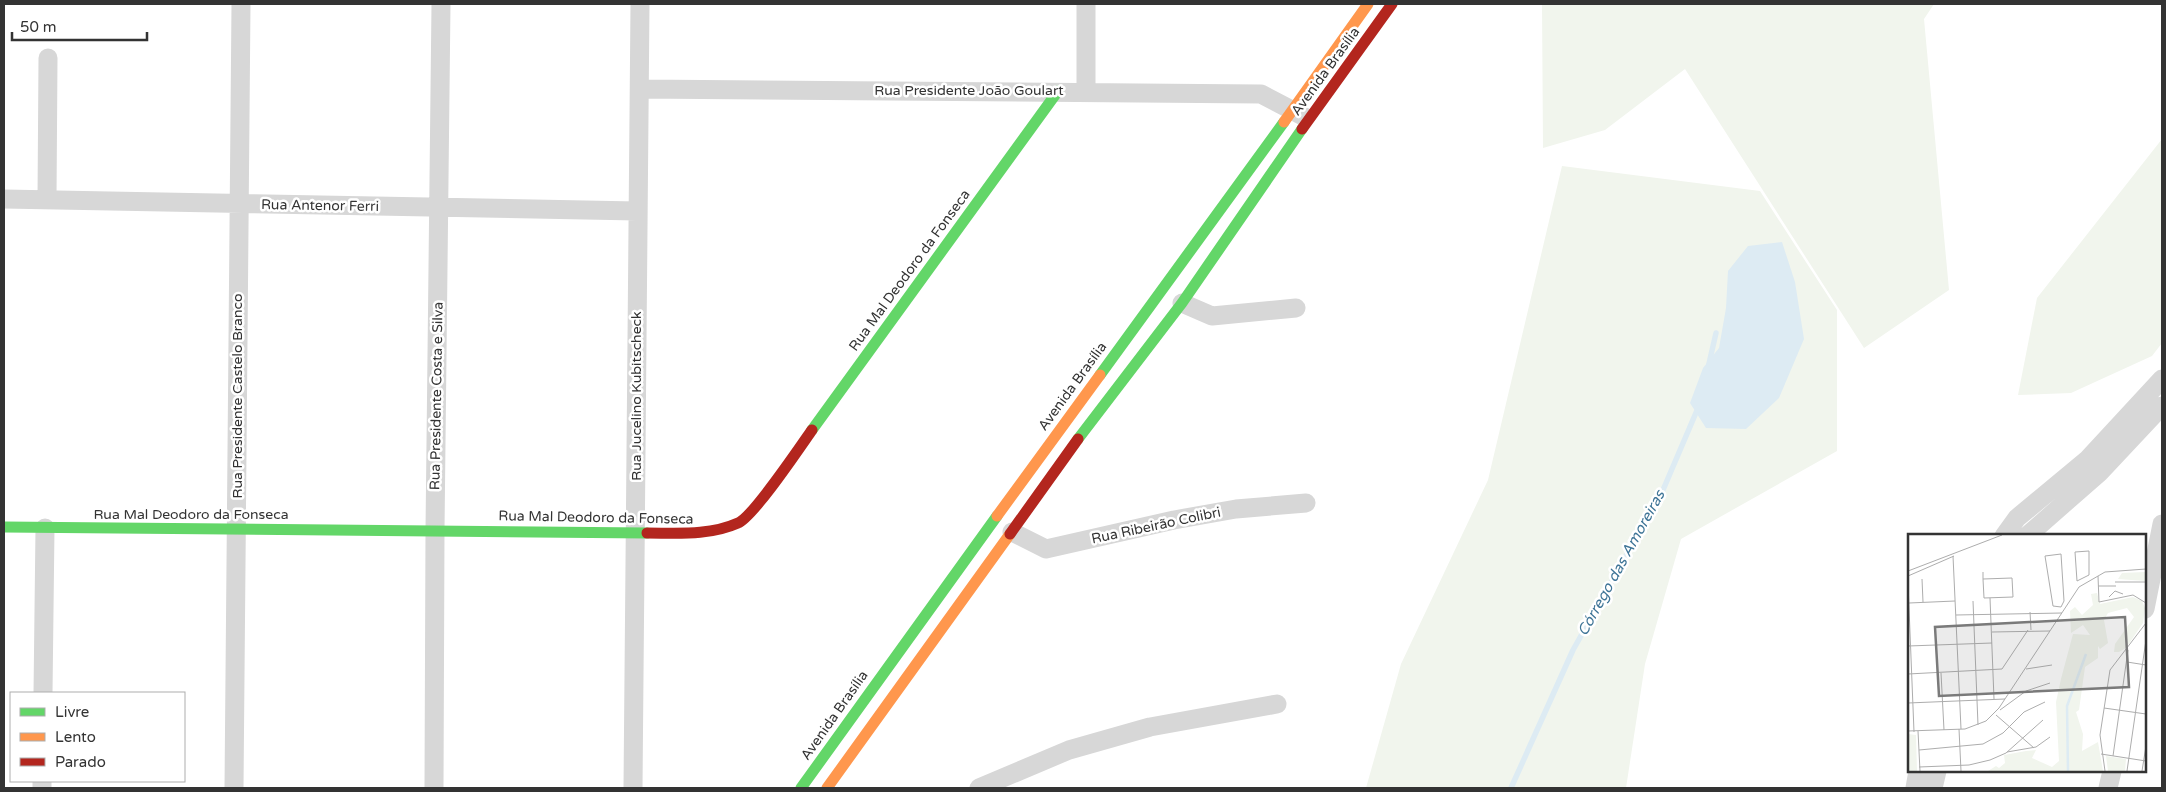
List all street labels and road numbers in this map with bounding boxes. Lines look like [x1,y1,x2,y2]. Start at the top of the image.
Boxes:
street label: Avenida Brasília [1288,24,1363,119]
street label: Rua Presidente João Goulart [874,82,1064,99]
street label: Rua Mal Deodoro da Fonseca [845,186,974,354]
street label: Rua Antenor Ferri [261,196,379,215]
street label: Rua Presidente Castelo Branco [229,294,246,498]
street label: Rua Presidente Costa e Silva [426,302,447,490]
street label: Rua Jucelino Kubitscheck [628,311,645,481]
street label: Avenida Brasília [1035,339,1110,434]
street label: Rua Ribeirão Colibri [1090,503,1222,548]
street label: Rua Mal Deodoro da Fonseca [93,506,289,523]
street label: Rua Mal Deodoro da Fonseca [498,507,694,528]
street label: Avenida Brasília [797,667,872,763]

